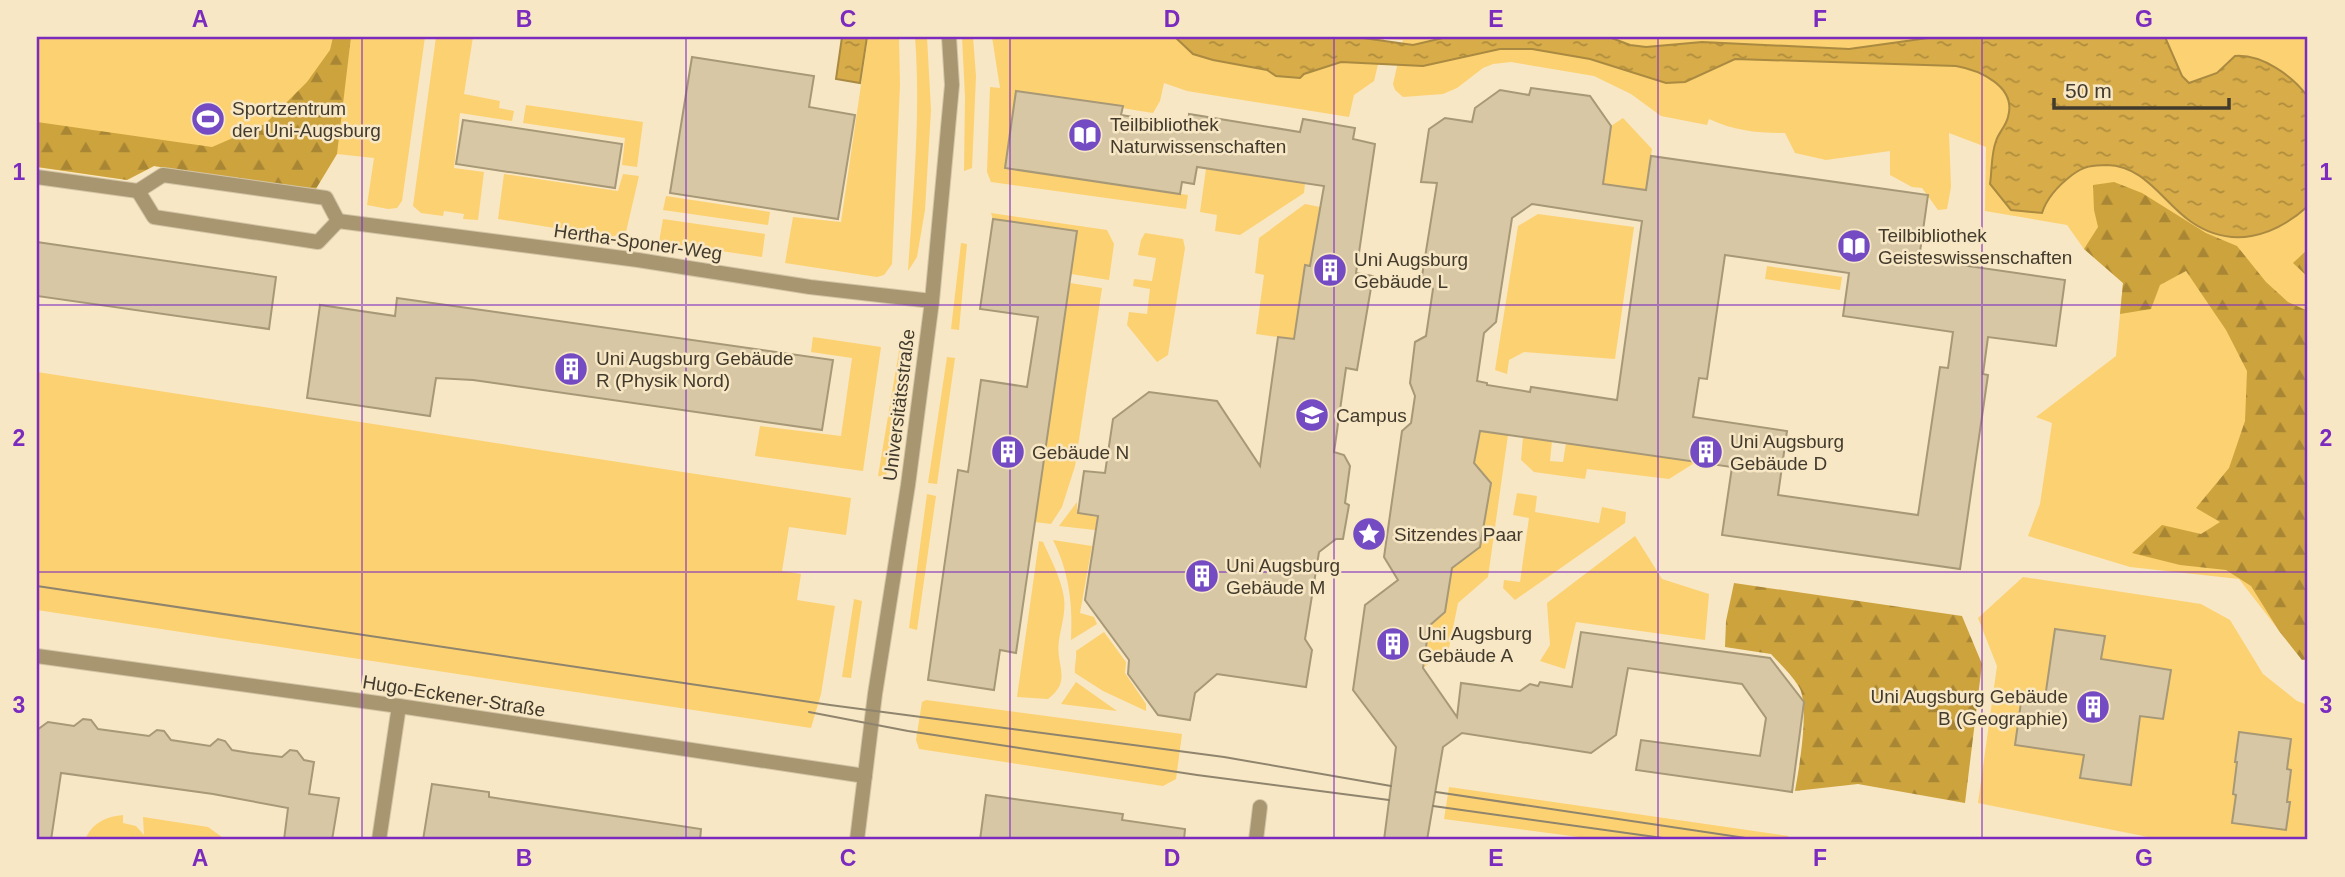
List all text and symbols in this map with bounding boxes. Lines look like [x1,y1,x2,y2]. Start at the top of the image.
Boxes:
text: A [192,6,208,32]
text: B [516,6,532,32]
text: C [840,6,856,32]
text: D [1164,6,1180,32]
text: E [1488,6,1504,32]
text: F [1813,6,1827,32]
text: G [2135,6,2153,32]
scale bar [2054,66,2230,110]
text: 50 m [2065,79,2112,102]
place label: Sportzentrum der Uni-Augsburg [232,98,381,141]
sports icon: Sportzentrum der Uni-Augsburg [189,100,227,138]
place label: Teilbibliothek Naturwissenschaften [1110,114,1286,157]
library icon: Teilbibliothek Naturwissenschaften [1066,116,1104,154]
text: 1 [13,159,26,185]
text: 1 [2320,159,2333,185]
street label: Hertha-Sponer-Weg [553,220,723,264]
place label: Teilbibliothek Geisteswissenschaften [1878,225,2072,268]
library icon: Teilbibliothek Geisteswissenschaften [1835,227,1873,265]
place label: Uni Augsburg Gebäude L [1354,249,1468,292]
building icon: Uni Augsburg Gebäude L [1311,251,1349,289]
street label: Universitätsstraße [879,328,919,482]
place label: Uni Augsburg Gebäude R (Physik Nord) [596,348,794,391]
building icon: Uni Augsburg Gebäude R (Physik Nord) [552,350,590,388]
school or university icon: Campus [1293,396,1331,434]
place label: Campus [1336,405,1407,426]
text: 2 [13,425,25,451]
text: 2 [2320,425,2332,451]
place label: Uni Augsburg Gebäude D [1730,431,1844,474]
building icon: Gebäude N [989,433,1027,471]
building icon: Uni Augsburg Gebäude D [1687,433,1725,471]
place label: Gebäude N [1032,442,1129,463]
place icon: Sitzendes Paar [1350,515,1388,553]
place label: Sitzendes Paar [1394,524,1524,545]
place label: Uni Augsburg Gebäude M [1226,555,1340,598]
building icon: Uni Augsburg Gebäude M [1183,557,1221,595]
place label: Uni Augsburg Gebäude A [1418,623,1532,666]
building icon: Uni Augsburg Gebäude A [1374,625,1412,663]
street label: Hugo-Eckener-Straße [361,671,547,721]
place label: Uni Augsburg Gebäude B (Geographie) [1870,686,2068,729]
building icon: Uni Augsburg Gebäude B (Geographie) [2074,688,2112,726]
text: 3 [13,692,25,718]
text: 3 [2320,692,2332,718]
text: A [192,845,208,871]
text: B [516,845,532,871]
text: C [840,845,856,871]
text: D [1164,845,1180,871]
text: E [1488,845,1504,871]
text: F [1813,845,1827,871]
text: G [2135,845,2153,871]

